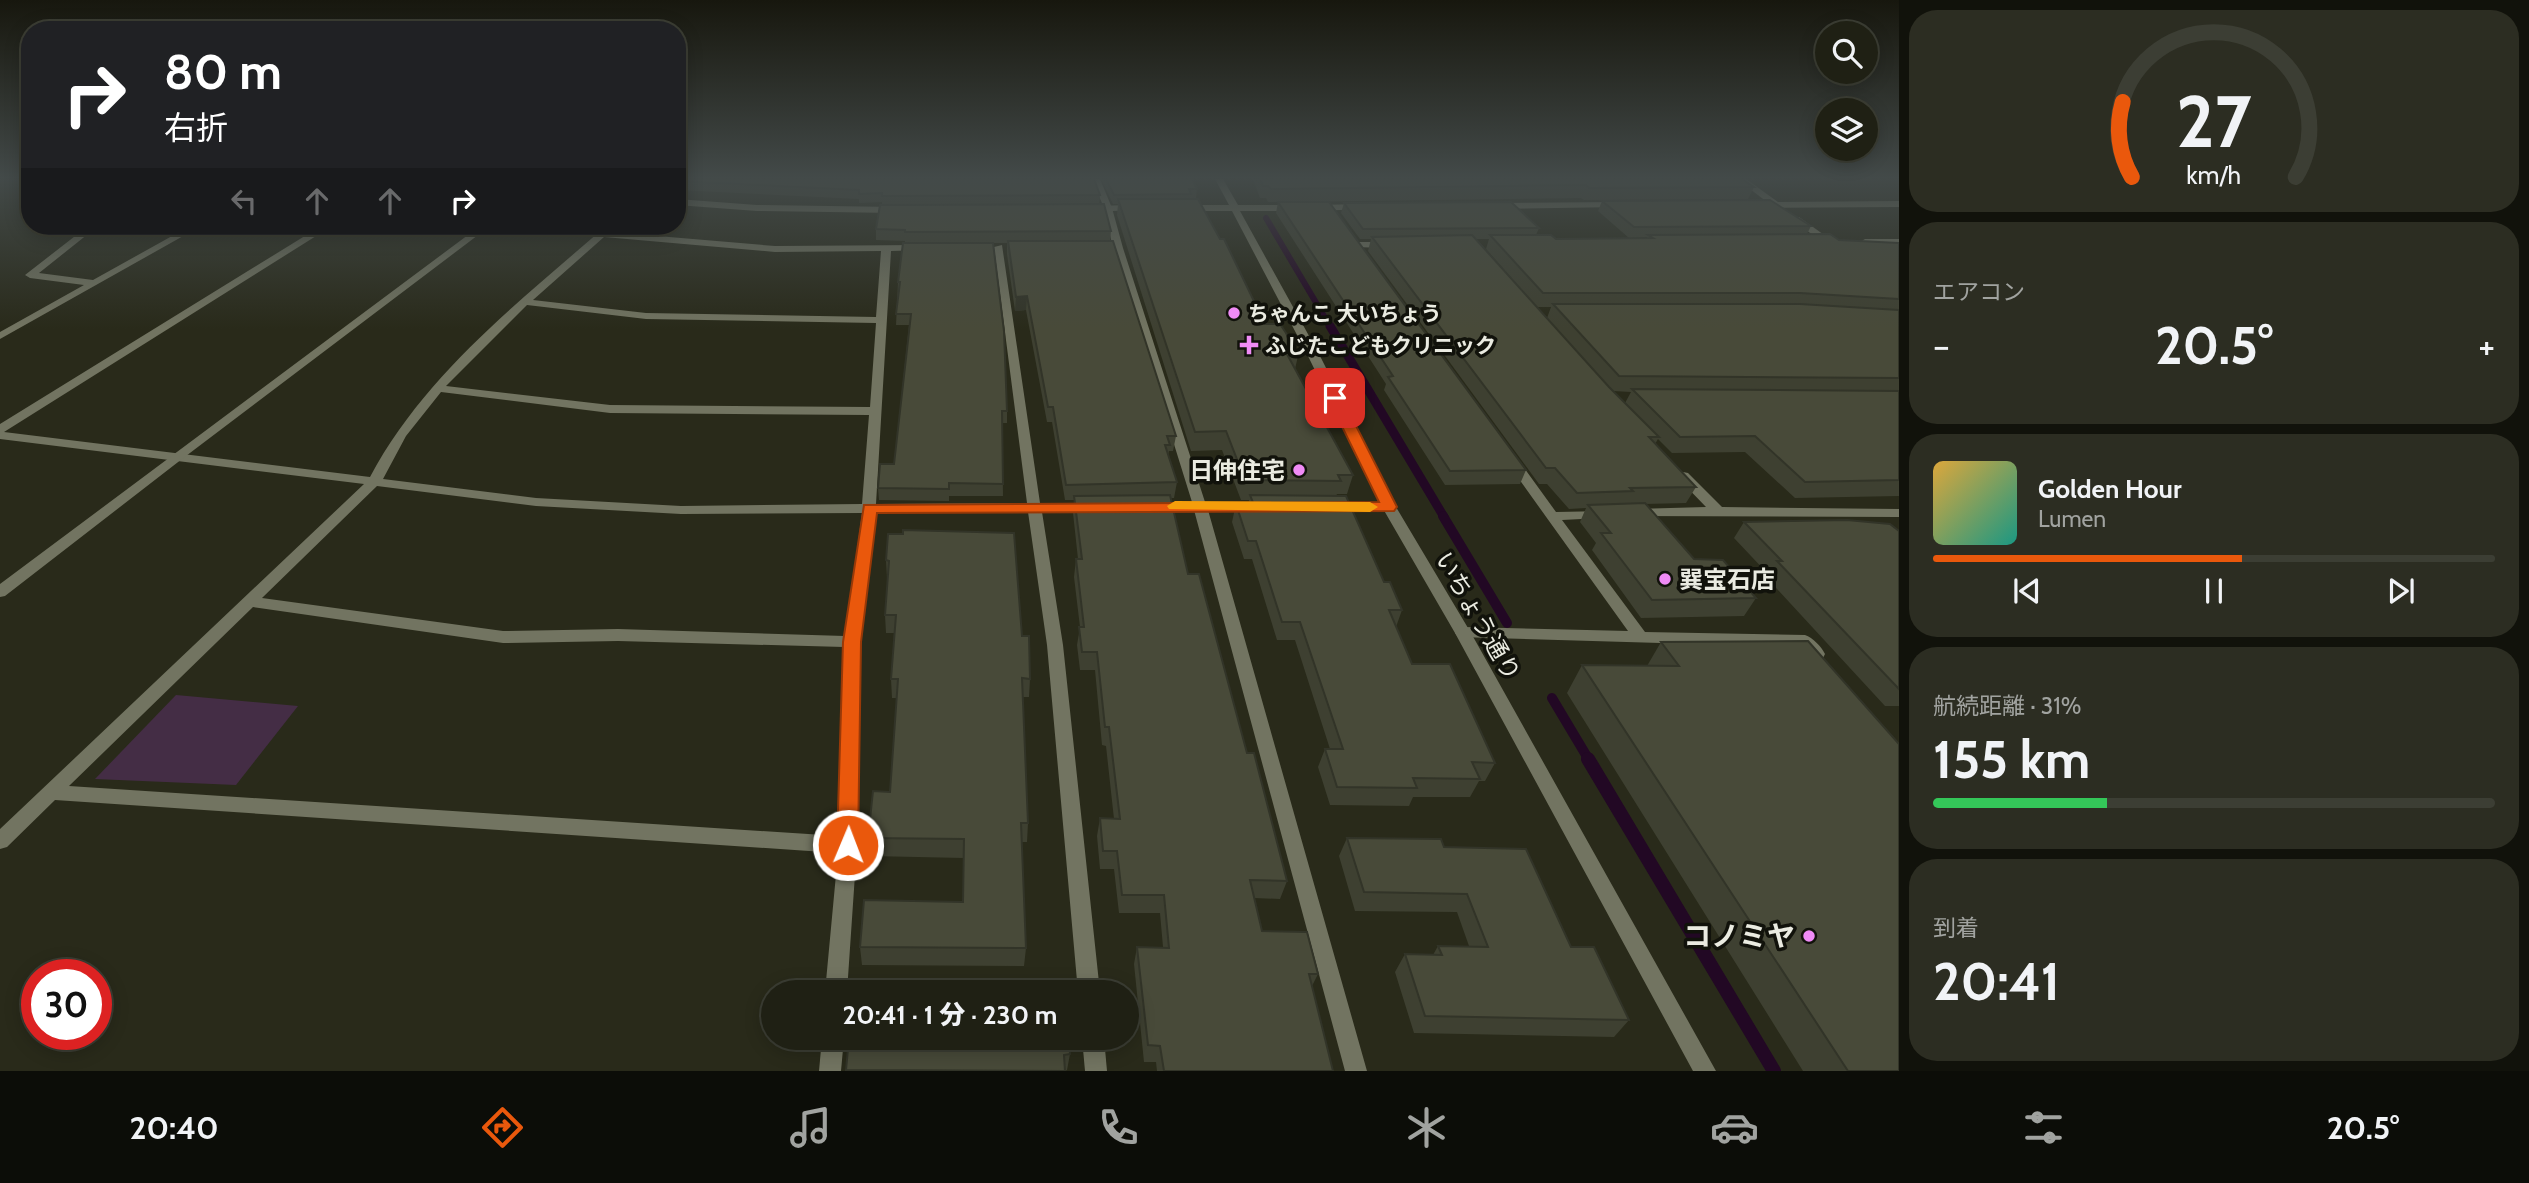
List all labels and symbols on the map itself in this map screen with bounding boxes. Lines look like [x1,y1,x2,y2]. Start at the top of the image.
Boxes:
place label: ちゃんこ 大いちょう [1248,301,1442,326]
marker: ちゃんこ 大いちょう [1226,305,1242,321]
place label: ふじたこどもクリニック [1265,333,1496,358]
marker: ふじたこどもクリニック [1239,335,1259,355]
pin [1305,368,1365,428]
place label: 日伸住宅 [1189,456,1285,485]
marker: 日伸住宅 [1291,462,1307,478]
street label: いちょう通り [1429,546,1527,686]
place label: 巽宝石店 [1679,565,1775,594]
marker: 巽宝石店 [1657,571,1673,587]
position arrow [811,808,885,882]
place label: コノミヤ [1683,919,1795,953]
marker: コノミヤ [1801,928,1817,944]
speed limit sign: 30 [21,959,112,1050]

